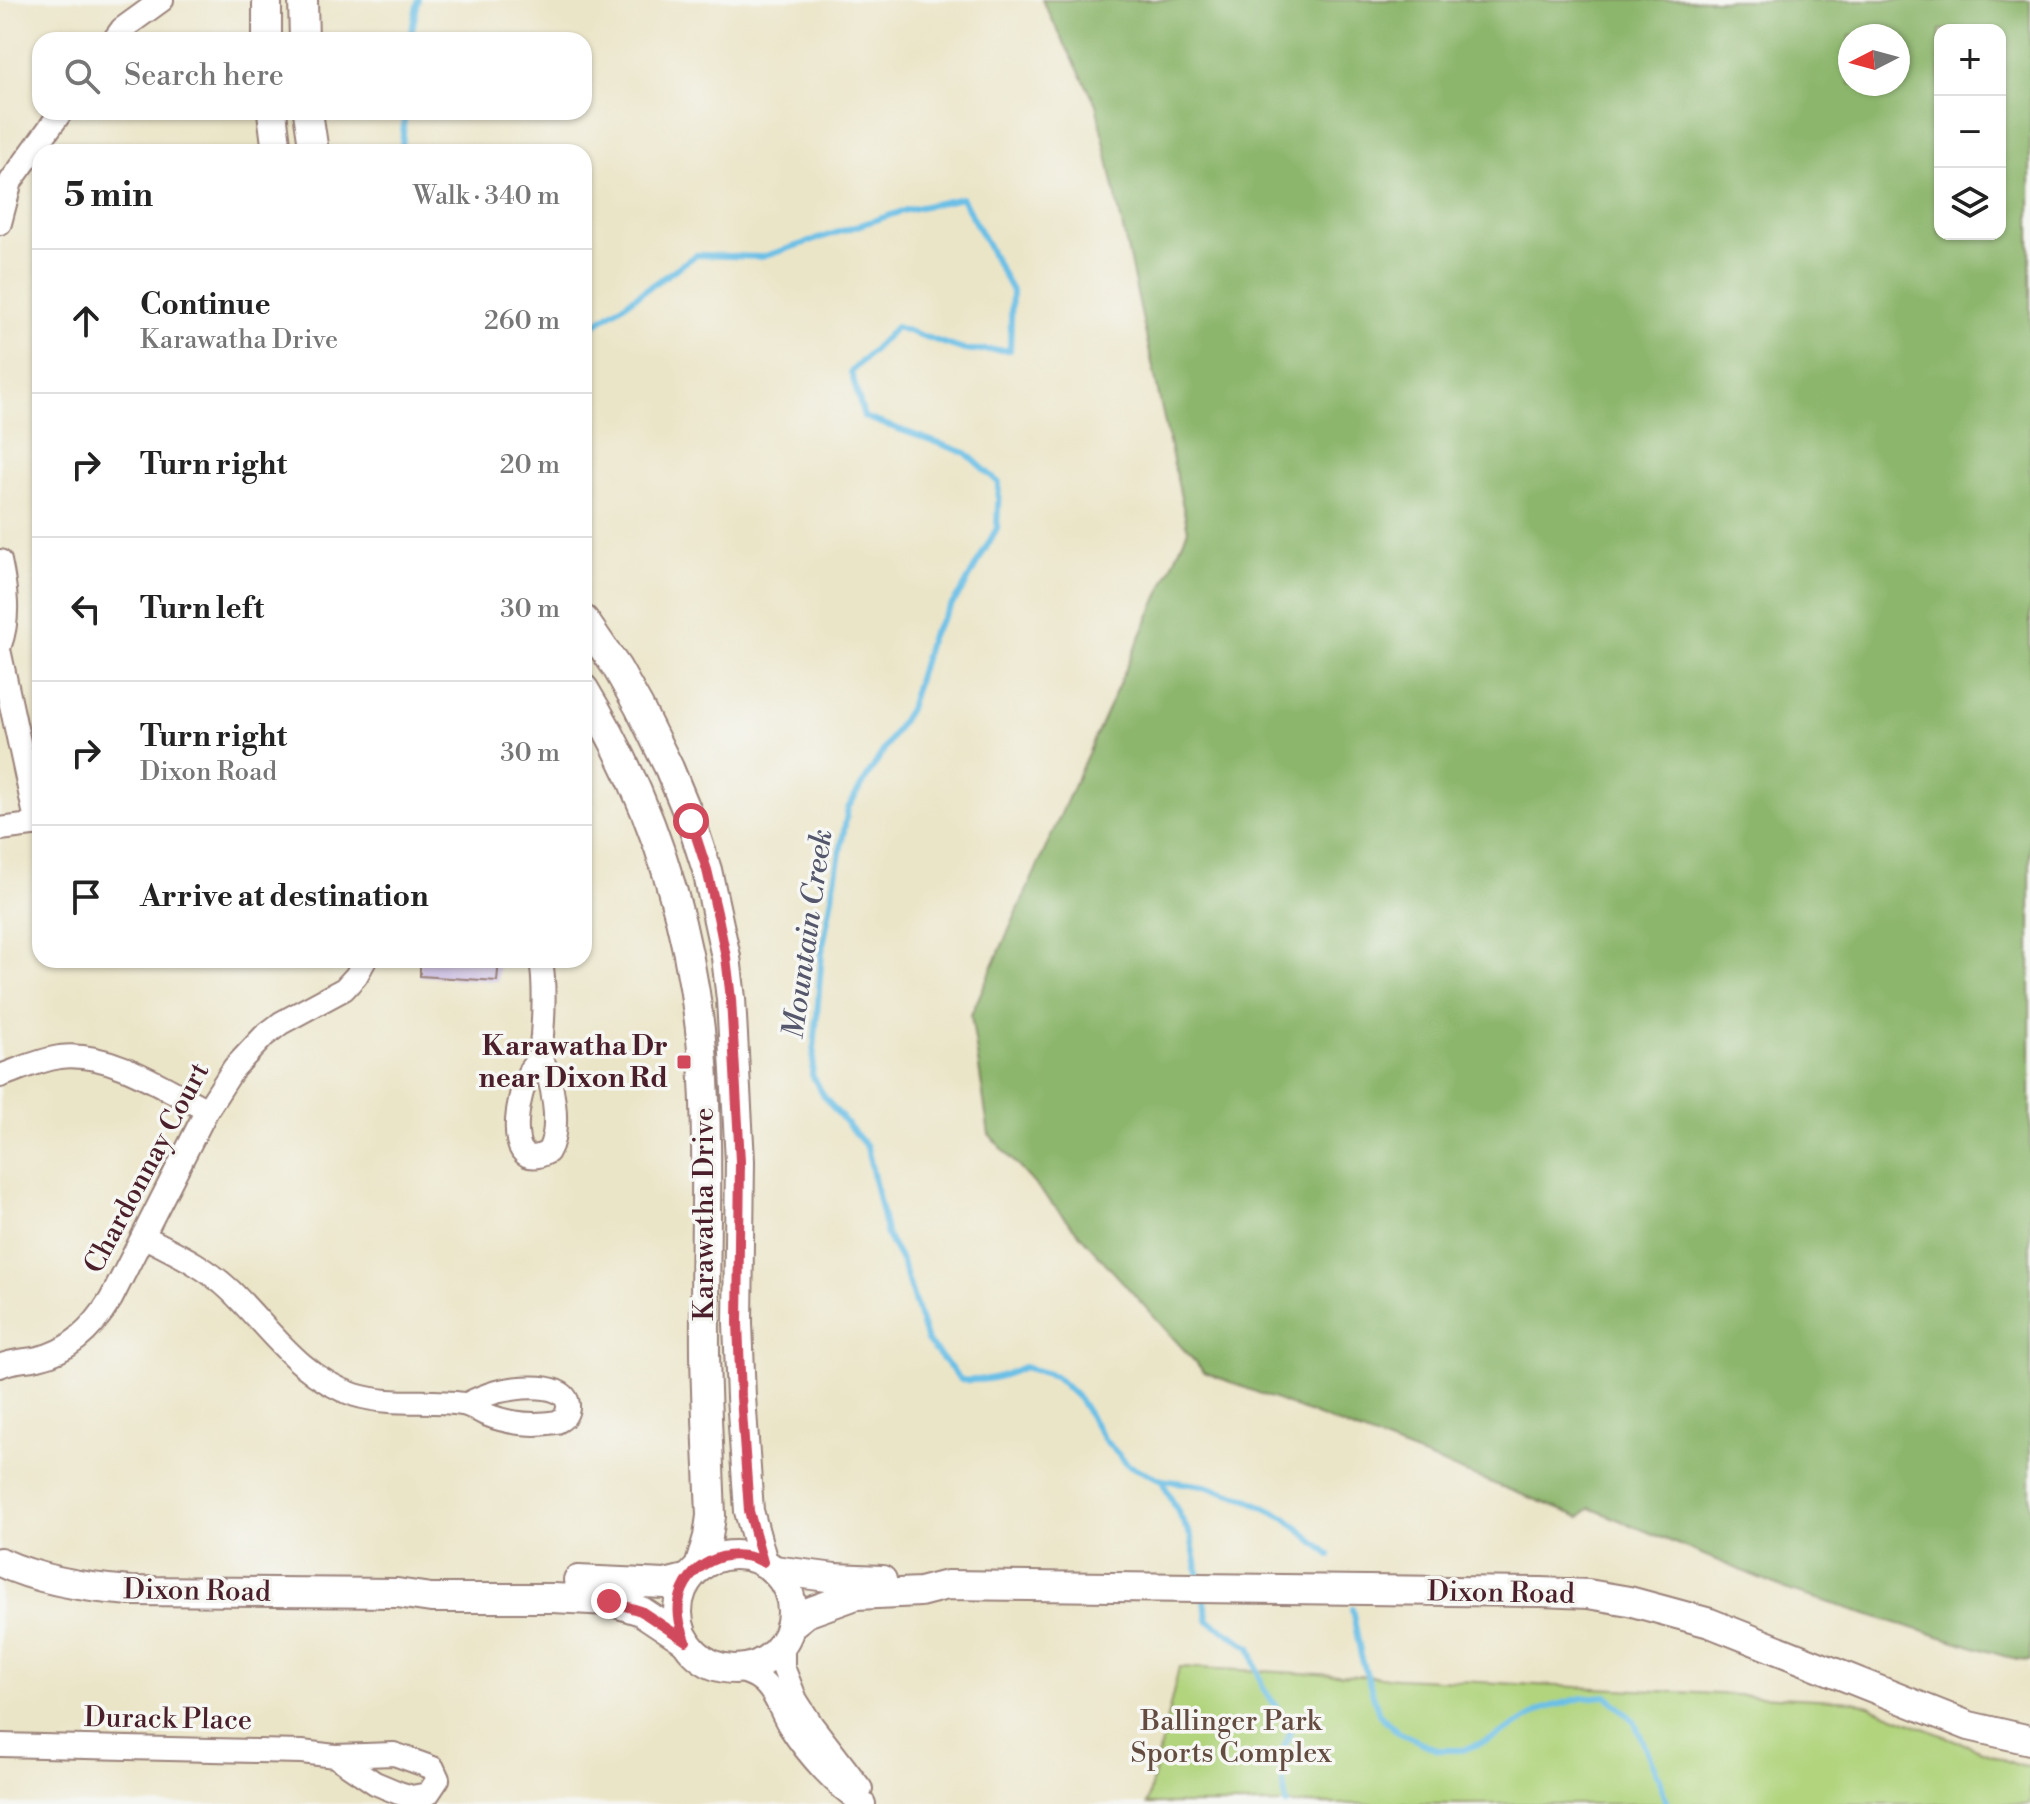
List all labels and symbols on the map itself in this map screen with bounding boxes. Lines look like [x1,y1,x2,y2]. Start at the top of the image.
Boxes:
north arrow [1838,24,1910,96]
route start [673,803,709,839]
water label: Mountain Creek [774,827,842,1041]
place label: Karawatha Dr near Dixon Rd [479,1029,668,1096]
marker: Karawatha Dr near Dixon Rd [675,1053,693,1071]
street label: Chardonnay Court [77,1056,217,1280]
street label: Karawatha Drive [687,1107,722,1321]
street label: Dixon Road [123,1572,271,1610]
street label: Dixon Road [1427,1574,1575,1612]
route end [591,1583,627,1619]
street label: Durack Place [84,1700,252,1738]
park label: Ballinger Park Sports Complex [1131,1704,1332,1771]

